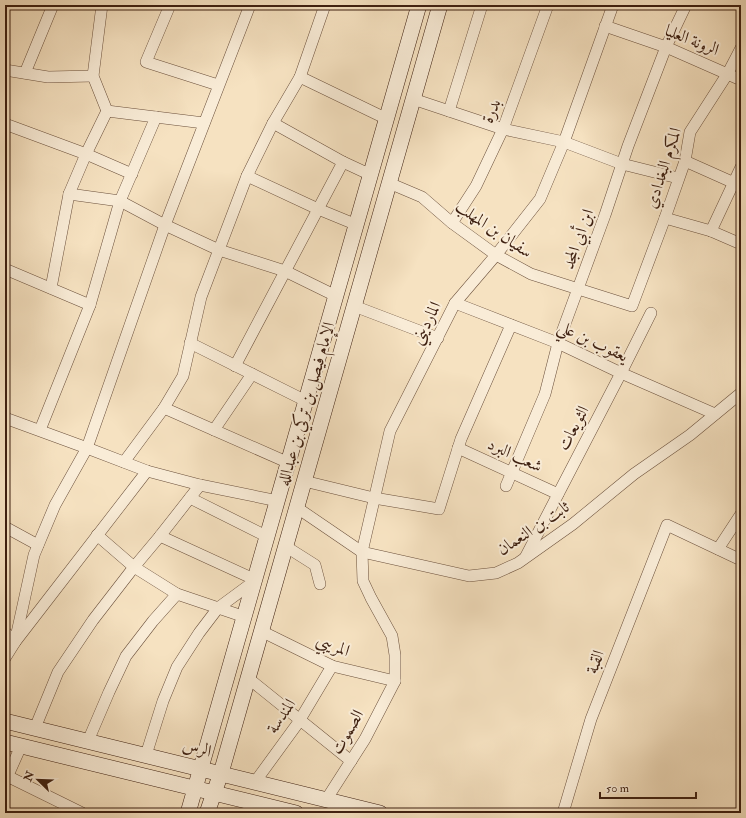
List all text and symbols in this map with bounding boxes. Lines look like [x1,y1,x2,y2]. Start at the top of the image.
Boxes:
street label: الرونة العليا [662,20,722,60]
street label: بدرة [477,96,505,126]
street label: المكرم البغدادي [640,125,690,212]
street label: سفيان بن المهلب [451,196,537,263]
street label: ابن أبي المجد [556,205,602,273]
street label: المارديني [406,298,449,350]
street label: يعقوب بن علي [552,316,632,372]
street label: الإمام فيصل بن تركي بن عبدالله [272,319,343,489]
street label: الثويعات [552,402,594,454]
street label: شعب البرد [484,433,546,478]
street label: ثابت بن النعمان [493,496,574,560]
street label: المريبي [312,629,353,665]
street label: القبة [581,647,609,677]
street label: المندسة [262,694,300,738]
street label: الصموت [326,706,368,758]
street label: الرس [180,734,214,762]
north arrow [18,760,58,800]
text: N [21,768,38,784]
scale bar [600,774,696,800]
text: 50 m [606,781,630,796]

